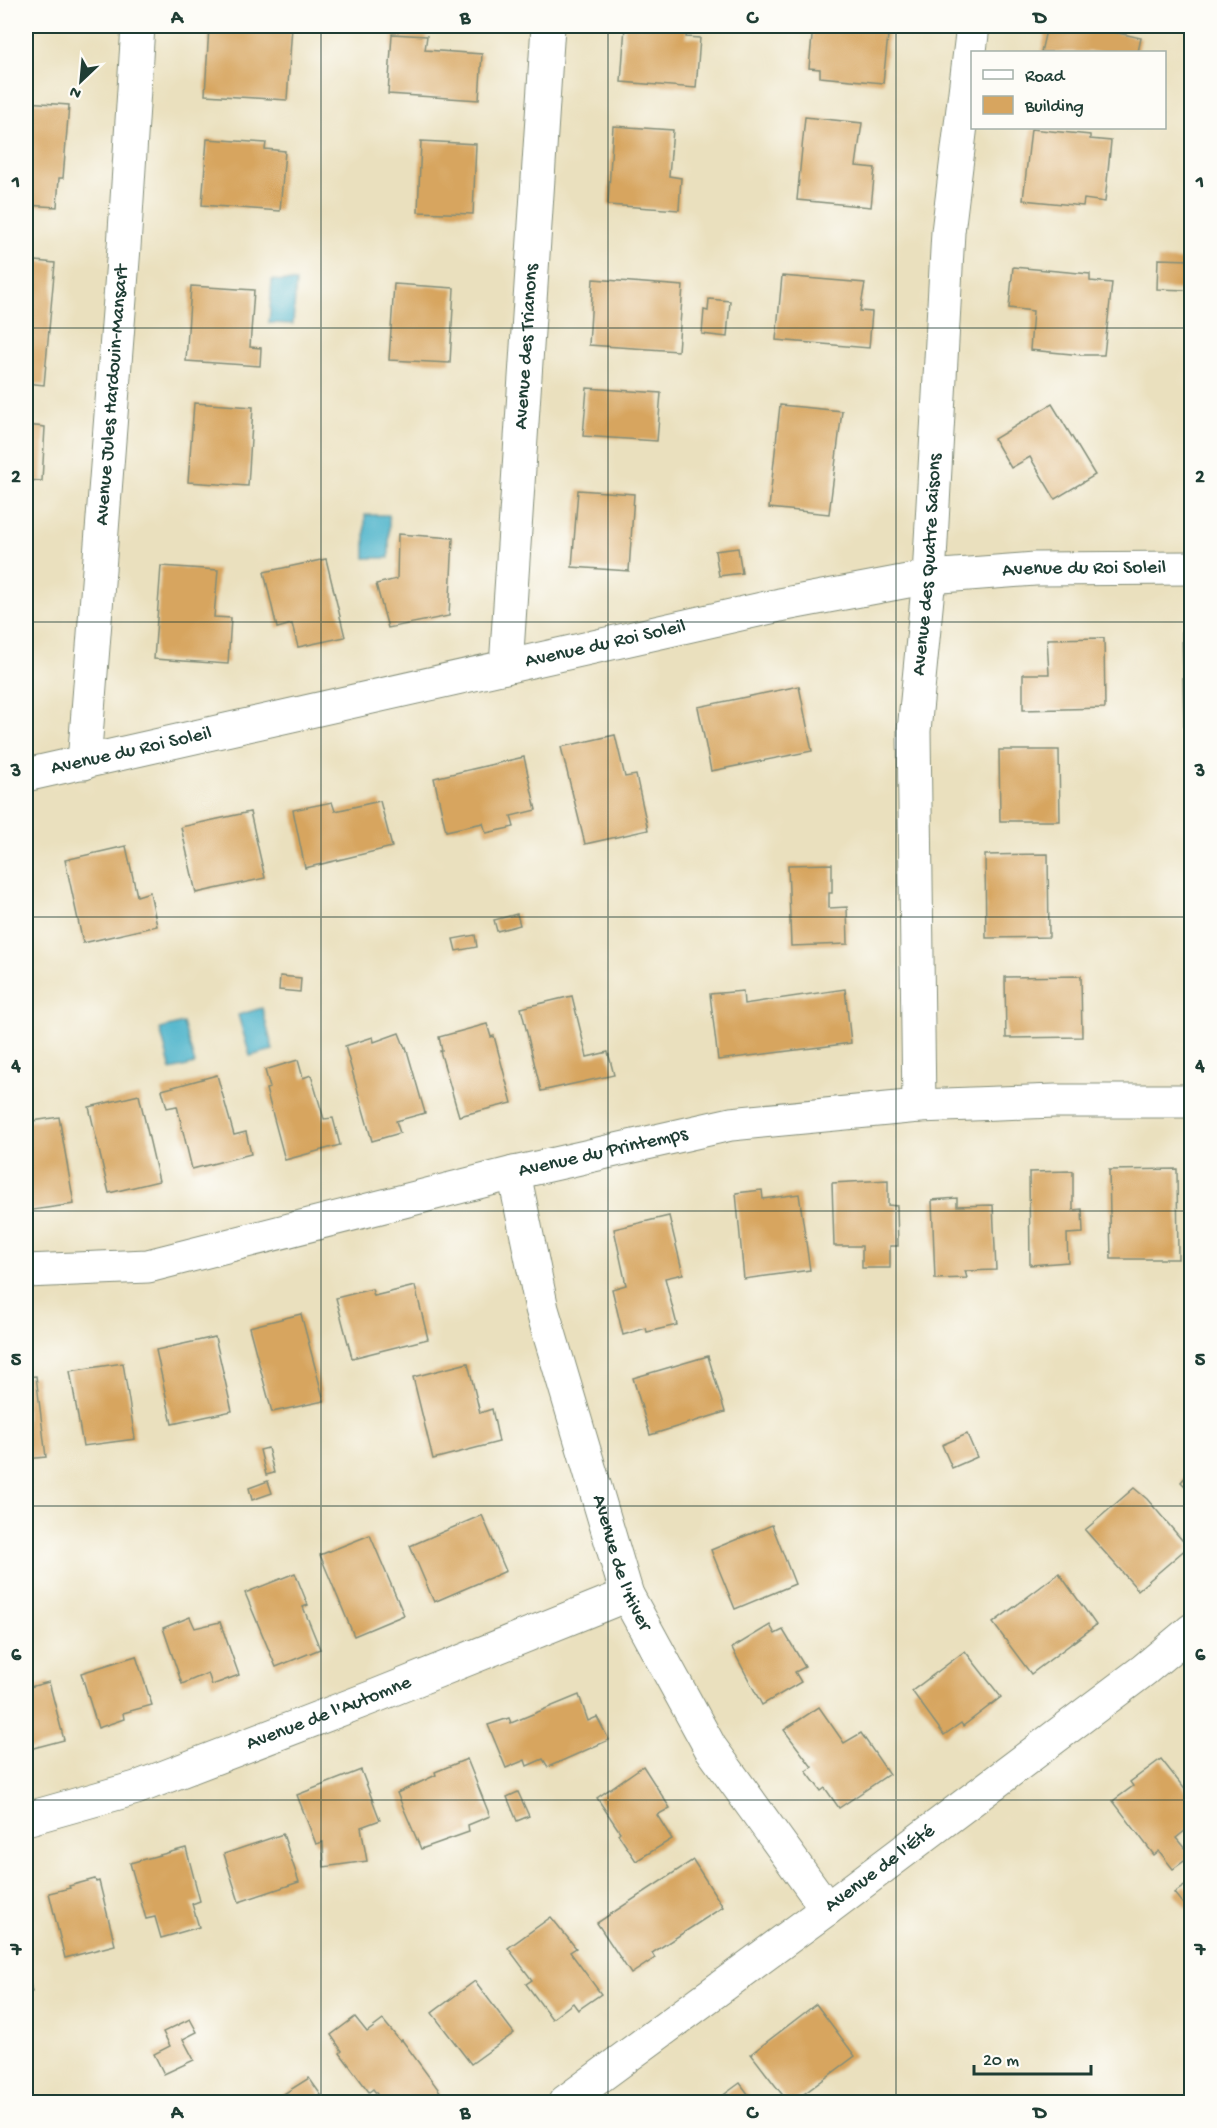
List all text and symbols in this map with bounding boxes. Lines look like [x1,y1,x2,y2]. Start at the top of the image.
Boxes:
text: A [170,8,185,31]
text: B [459,8,471,31]
text: C [746,8,760,31]
text: D [1031,8,1047,31]
north arrow [51,51,111,111]
legend [971,51,1166,129]
text: Road [1025,67,1066,88]
text: N [67,80,85,102]
text: Building [1024,97,1084,118]
text: 1 [11,172,20,195]
text: 1 [1195,172,1204,195]
street label: Avenue Jules Hardouin-Mansart [91,262,134,526]
street label: Avenue des Trianons [510,262,544,430]
street label: Avenue des Quatre Saisons [908,452,947,677]
text: 2 [11,467,21,490]
text: 2 [1195,467,1205,490]
street label: Avenue du Roi Soleil [1001,557,1166,583]
street label: Avenue du Roi Soleil [523,615,688,674]
street label: Avenue du Roi Soleil [49,722,214,780]
text: 3 [10,761,21,784]
text: 3 [1194,761,1205,784]
text: 4 [10,1056,21,1079]
text: 4 [1194,1056,1205,1079]
street label: Avenue du Printemps [516,1123,690,1183]
text: 5 [11,1350,22,1373]
text: 5 [1195,1350,1206,1373]
street label: Avenue de l'Hiver [586,1492,657,1637]
text: 6 [11,1645,22,1668]
text: 6 [1195,1645,1206,1668]
street label: Avenue de l'Automne [243,1671,415,1756]
street label: Avenue de l'Été [820,1820,940,1918]
text: 7 [10,1940,23,1963]
text: 7 [1194,1940,1207,1963]
scale bar [974,2038,1091,2076]
text: 20 m [983,2051,1019,2072]
text: A [170,2103,185,2126]
text: B [459,2103,471,2126]
text: C [746,2103,760,2126]
text: D [1031,2103,1047,2126]

